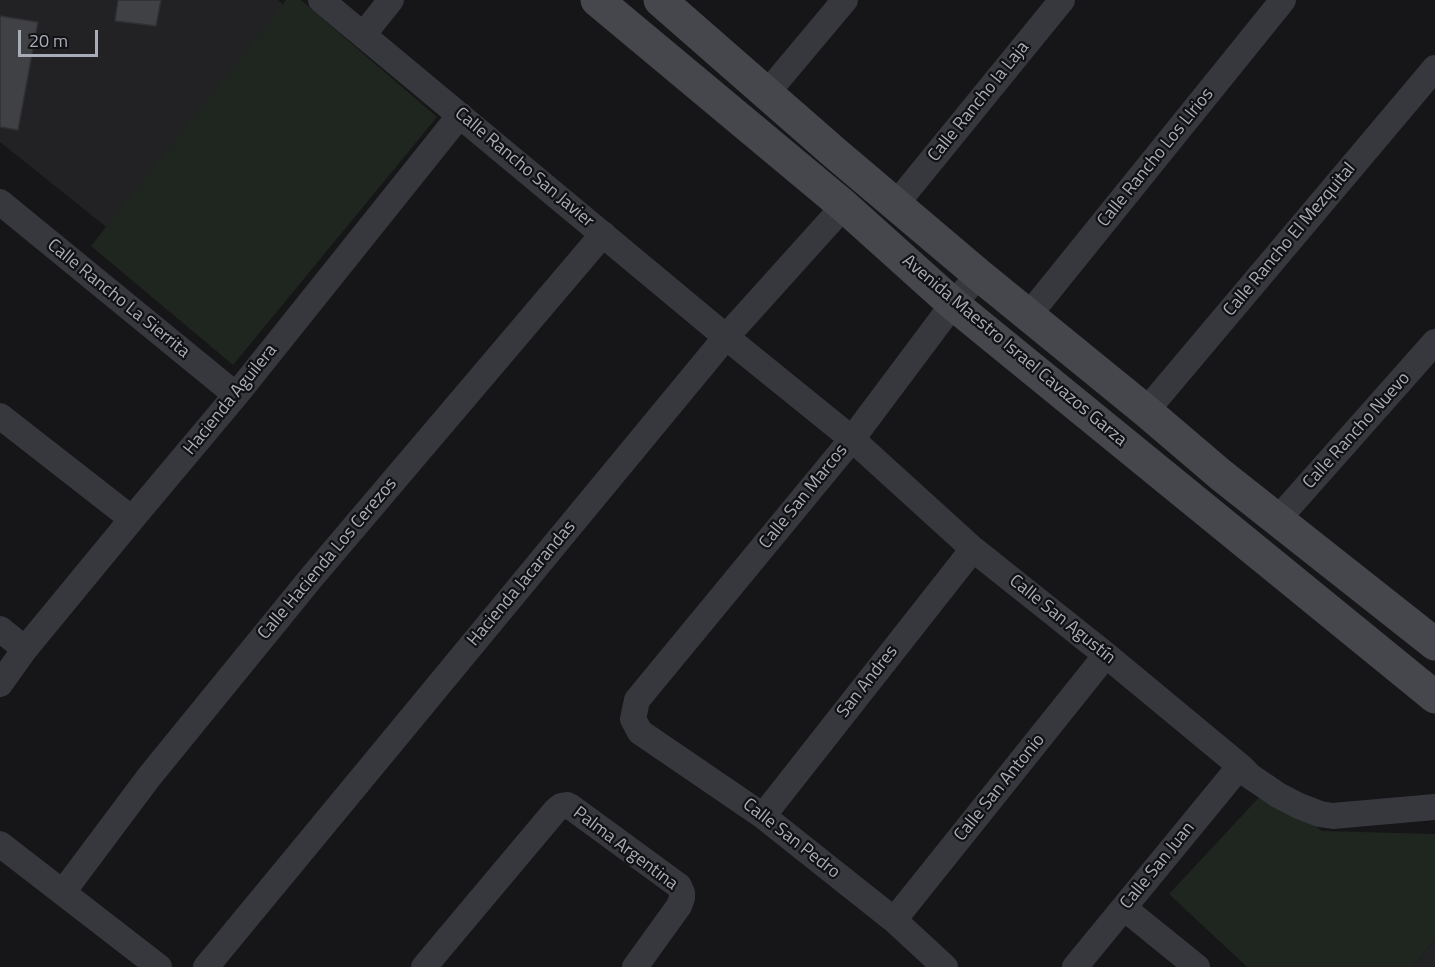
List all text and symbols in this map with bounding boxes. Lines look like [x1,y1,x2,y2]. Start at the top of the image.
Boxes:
scale bar [21,18,100,56]
text: 20 m [29,27,68,54]
street label: Calle Rancho la Laja [924,37,1034,167]
street label: Calle Rancho Los LIrios [1093,84,1219,232]
street label: Calle Rancho San Javier [450,103,598,233]
street label: Calle Rancho El Mezquital [1219,159,1361,321]
street label: Calle Rancho La Sierrita [42,235,194,363]
street label: Avenida Maestro Israel Cavazos Garza [897,251,1131,451]
street label: Hacienda Aguilera [180,340,282,460]
street label: Calle Rancho Nuevo [1299,368,1415,494]
street label: Calle San Marcos [755,440,853,554]
street label: Calle Hacienda Los Cerezos [254,474,402,644]
street label: Hacienda Jacarandas [463,517,581,651]
street label: Calle San Agustín [1005,571,1119,669]
street label: San Andres [833,642,903,722]
street label: Calle San Antonio [950,730,1050,846]
street label: Calle San Pedro [738,794,844,884]
street label: Palma Argentina [568,803,682,895]
street label: Calle San Juan [1116,818,1200,914]

